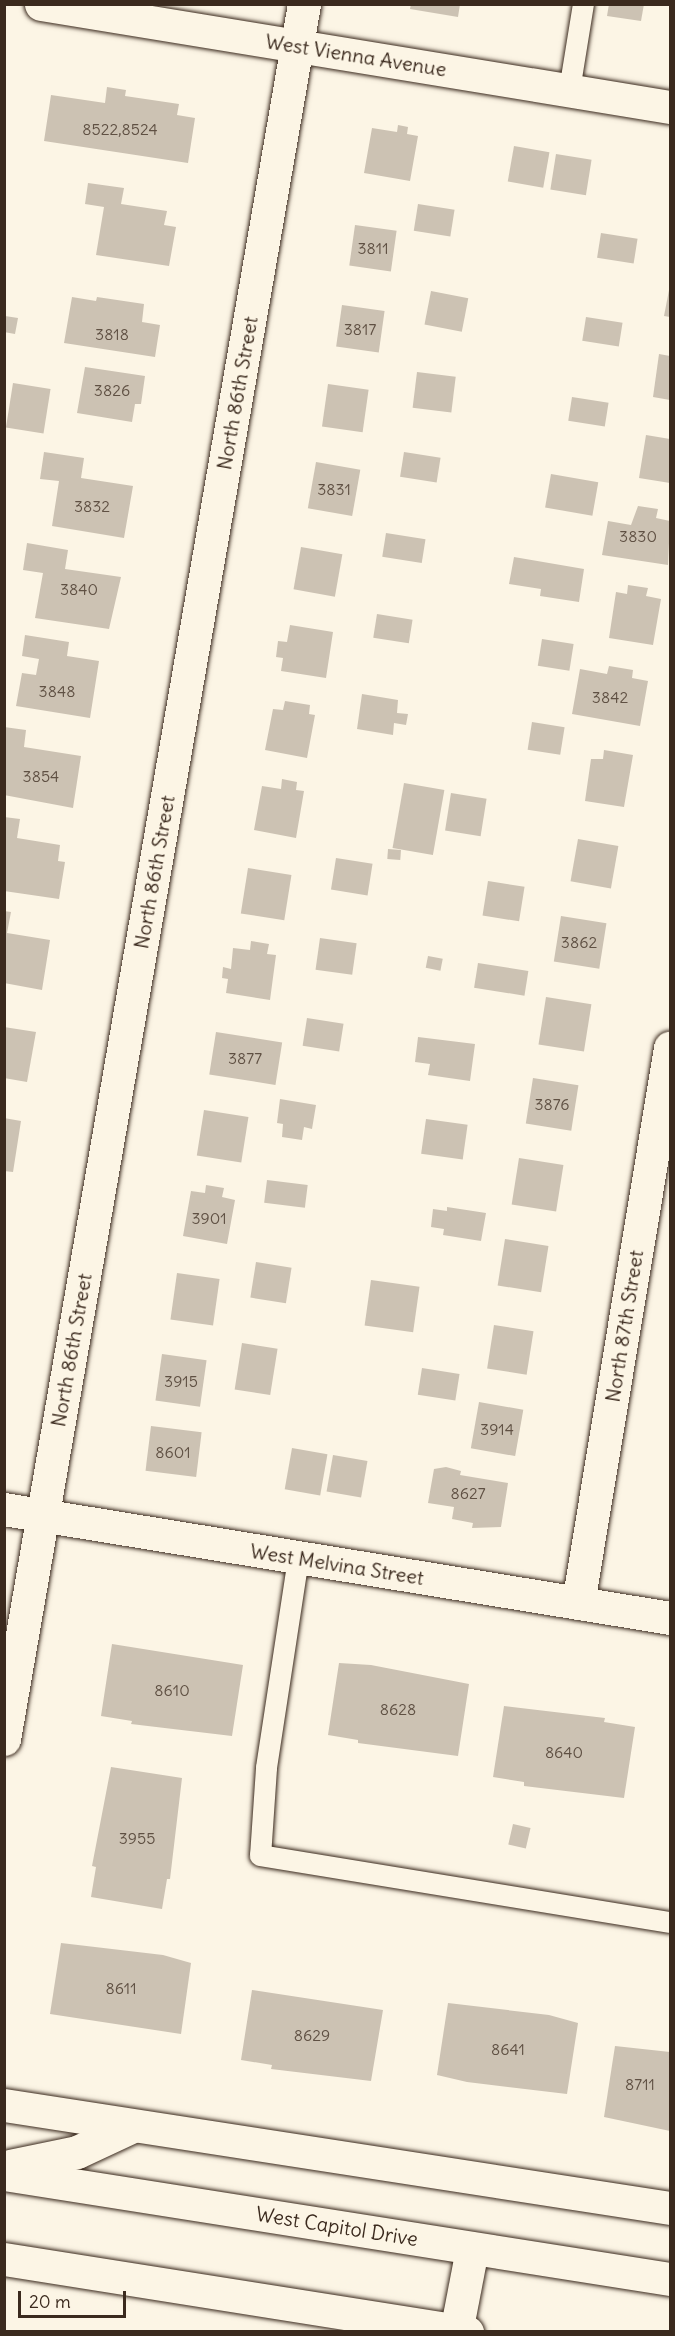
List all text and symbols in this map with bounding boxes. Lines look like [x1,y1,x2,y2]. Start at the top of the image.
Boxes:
street label: West Vienna Avenue [264,29,448,81]
house number: 8522,8524 [82,119,158,139]
house number: 3811 [357,238,389,258]
street label: North 86th Street [212,314,262,472]
house number: 3817 [344,319,376,339]
house number: 3818 [95,324,129,344]
house number: 3826 [94,380,130,400]
house number: 3831 [317,479,351,499]
house number: 3832 [74,496,110,516]
house number: 3830 [619,526,657,546]
house number: 3840 [60,579,98,599]
house number: 3848 [39,681,75,701]
house number: 3842 [592,687,628,707]
house number: 3854 [23,766,59,786]
street label: North 86th Street [129,793,179,951]
house number: 3862 [561,932,597,952]
house number: 3877 [228,1048,262,1068]
house number: 3876 [534,1094,570,1114]
house number: 3901 [191,1208,227,1228]
street label: North 87th Street [600,1248,648,1404]
street label: North 86th Street [46,1271,96,1429]
house number: 3915 [164,1371,198,1391]
house number: 3914 [480,1419,514,1439]
house number: 8601 [155,1442,191,1462]
house number: 8627 [450,1483,486,1503]
street label: West Melvina Street [248,1538,426,1590]
house number: 8610 [154,1680,190,1700]
house number: 8628 [380,1699,416,1719]
house number: 8640 [545,1742,583,1762]
house number: 3955 [119,1828,155,1848]
house number: 8611 [105,1978,137,1998]
house number: 8629 [294,2025,330,2045]
house number: 8641 [491,2039,525,2059]
house number: 8711 [625,2074,655,2094]
street label: West Capitol Drive [254,2201,420,2251]
scale bar [21,2279,129,2317]
text: 20 m [29,2290,71,2313]

